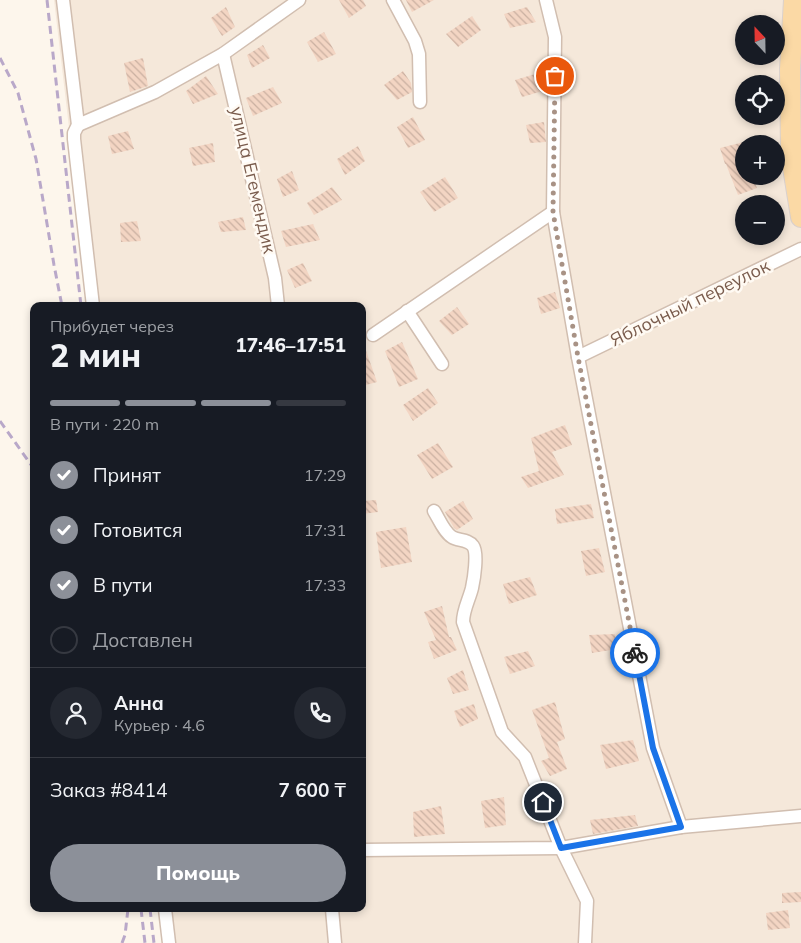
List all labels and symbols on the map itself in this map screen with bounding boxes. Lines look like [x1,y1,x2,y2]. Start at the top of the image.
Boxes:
north arrow [735,15,785,65]
pin [534,55,576,97]
street label: улица Егемендик [225,104,282,256]
street label: Яблочный переулок [606,254,774,351]
courier [610,628,660,678]
pin [522,781,564,823]

